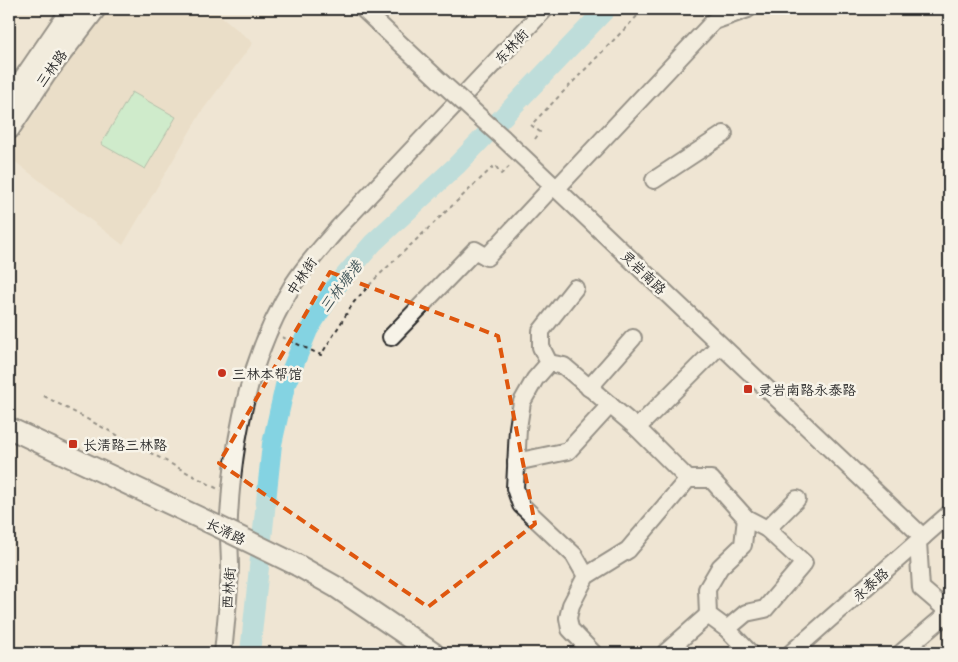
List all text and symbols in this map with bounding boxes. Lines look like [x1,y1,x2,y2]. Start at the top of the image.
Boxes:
street label: 东林街 [490,24,532,68]
street label: 三林路 [31,45,71,91]
street label: 灵岩南路 [617,246,671,298]
street label: 中林街 [281,253,321,299]
water label: 三林塘港 [314,254,367,316]
place label: 三林本帮馆 [232,364,302,383]
marker: 三林本帮馆 [216,367,228,379]
place label: 灵岩南路永泰路 [758,380,856,399]
marker: 灵岩南路永泰路 [742,383,754,395]
place label: 长清路三林路 [83,435,167,454]
marker: 长清路三林路 [67,438,79,450]
street label: 长清路 [203,513,249,549]
street label: 永泰路 [848,563,892,605]
street label: 西林街 [217,566,239,610]

